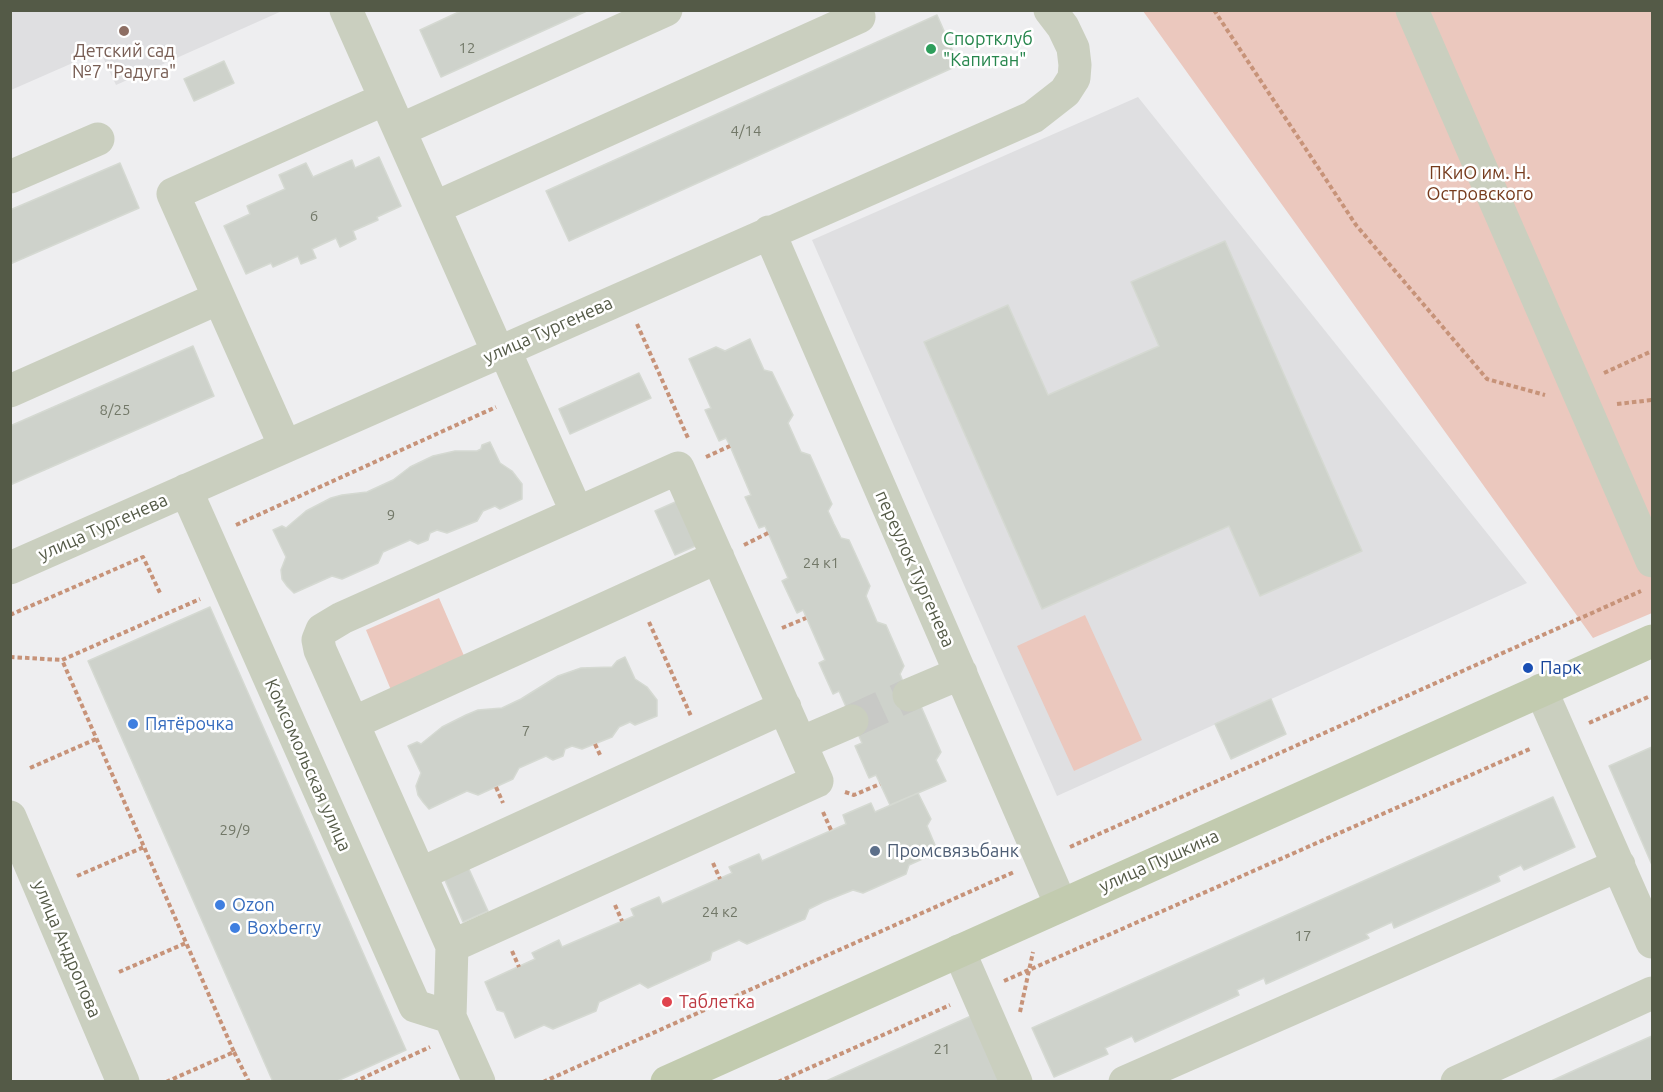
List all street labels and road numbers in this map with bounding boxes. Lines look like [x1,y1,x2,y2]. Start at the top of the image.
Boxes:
street label: улица Тургенева [480,292,616,368]
street label: переулок Тургенева [871,487,959,651]
street label: улица Тургенева [35,489,171,565]
street label: Комсомольская улица [260,675,356,855]
street label: улица Пушкина [1096,825,1222,897]
street label: улица Андропова [28,877,106,1021]

